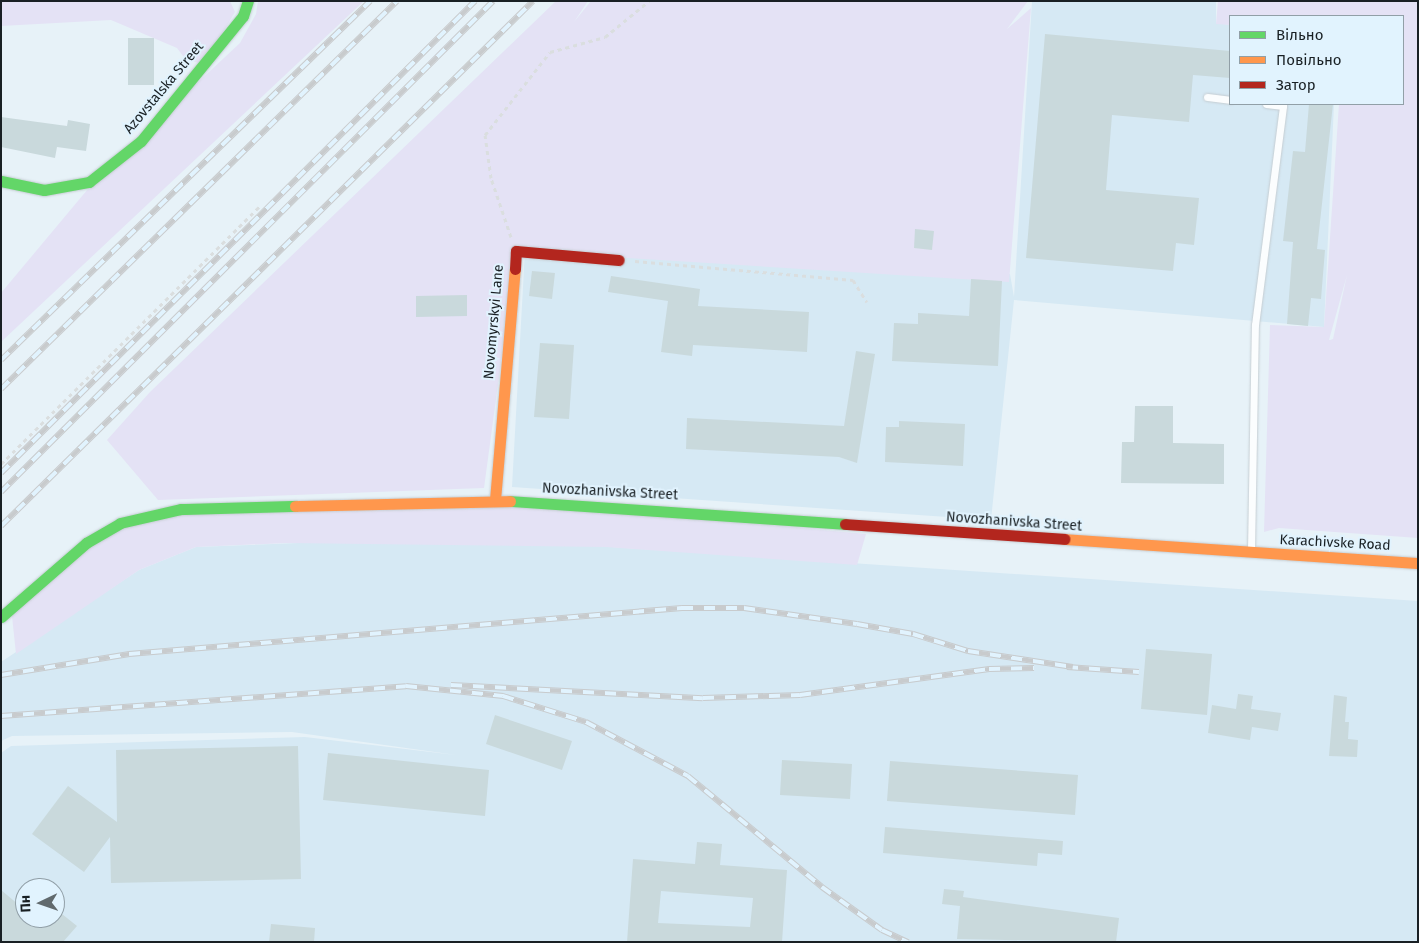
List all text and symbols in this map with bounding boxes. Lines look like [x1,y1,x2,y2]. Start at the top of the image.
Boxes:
legend [1229,15,1404,105]
text: Вільно [1276,26,1323,44]
street label: Azovstalska Street [121,39,207,137]
text: Повільно [1276,51,1342,69]
text: Затор [1276,76,1316,94]
street label: Novomyrskyi Lane [481,264,507,380]
street label: Novozhanivska Street [542,480,678,504]
street label: Novozhanivska Street [945,509,1083,535]
street label: Karachivske Road [1279,532,1391,554]
north arrow [15,878,65,928]
text: Пн [17,895,34,913]

